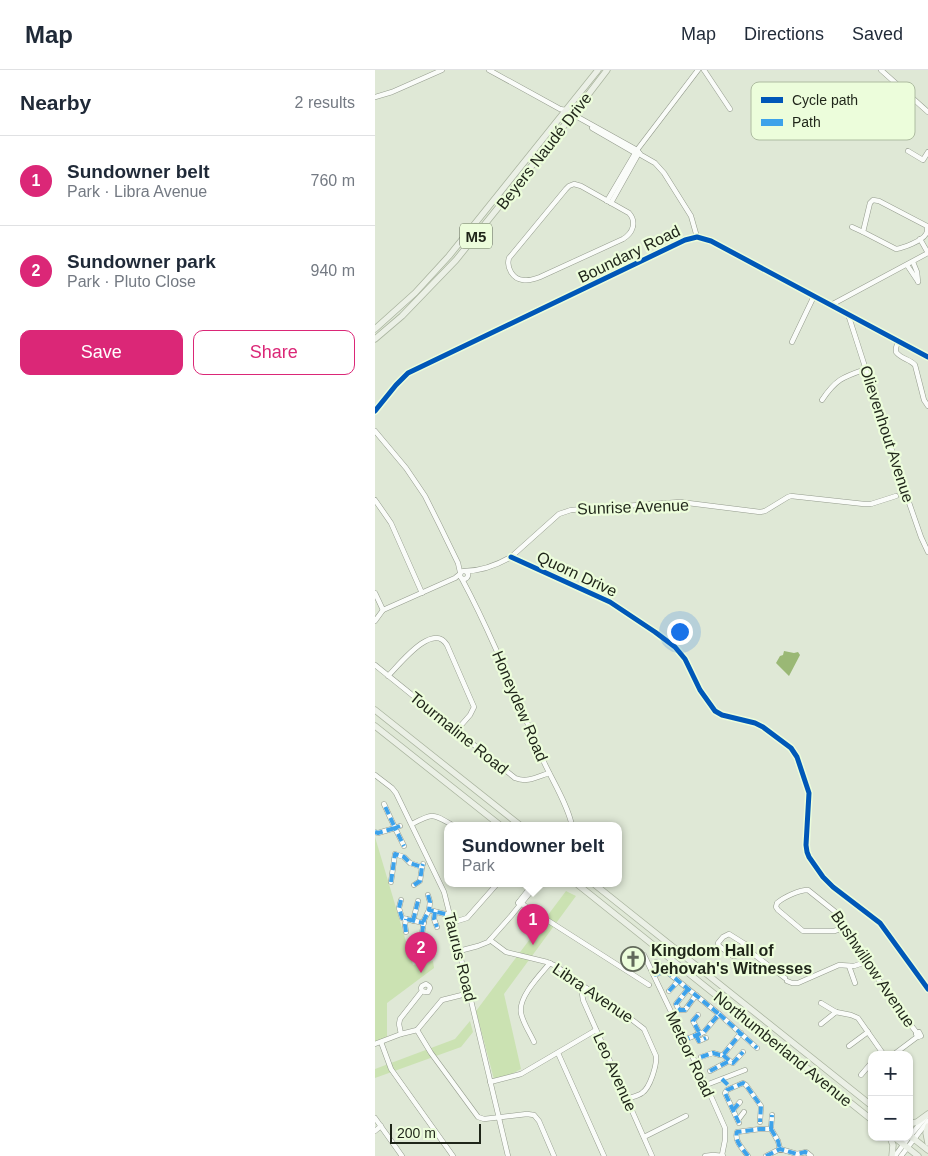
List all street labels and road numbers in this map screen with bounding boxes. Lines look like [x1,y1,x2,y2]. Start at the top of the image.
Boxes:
street label: Beyers Naudé Drive [493,89,595,213]
street label: Boundary Road [575,222,683,286]
road number: M5 [460,224,492,248]
street label: Olievenhout Avenue [857,363,917,505]
street label: Sunrise Avenue [577,497,689,517]
street label: Quorn Drive [534,548,620,600]
street label: Honeydew Road [489,648,551,764]
street label: Tourmaline Road [407,688,511,778]
street label: Bushwillow Avenue [828,908,918,1030]
street label: Taurus Road [441,911,479,1003]
street label: Libra Avenue [550,960,636,1026]
street label: Northumberland Avenue [711,988,855,1110]
street label: Meteor Road [663,1008,717,1100]
street label: Leo Avenue [590,1030,640,1114]

